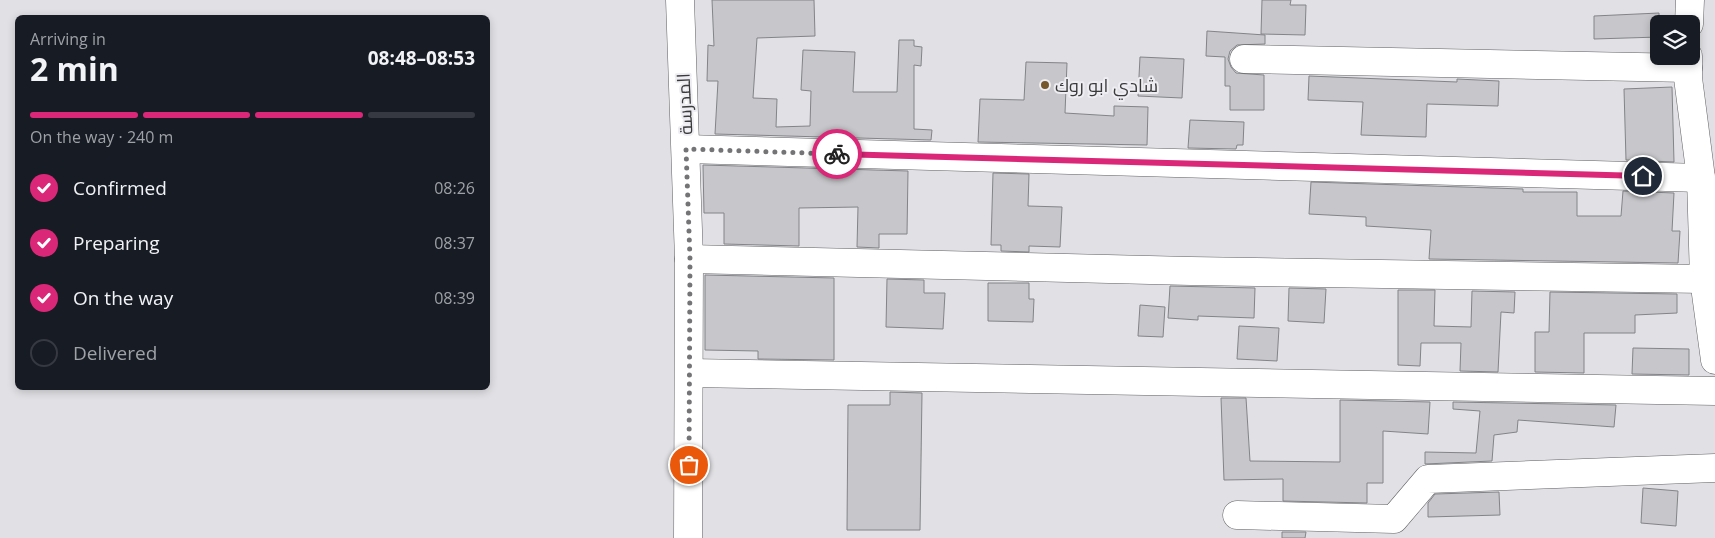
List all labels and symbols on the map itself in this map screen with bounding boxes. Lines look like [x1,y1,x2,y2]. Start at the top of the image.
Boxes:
street label: المدرسة [670,73,698,135]
place label: شادي ابو روك [1055,73,1158,100]
marker: شادي ابو روك [1039,79,1051,91]
courier [812,129,862,179]
pin [1622,155,1664,197]
pin [668,444,710,486]

